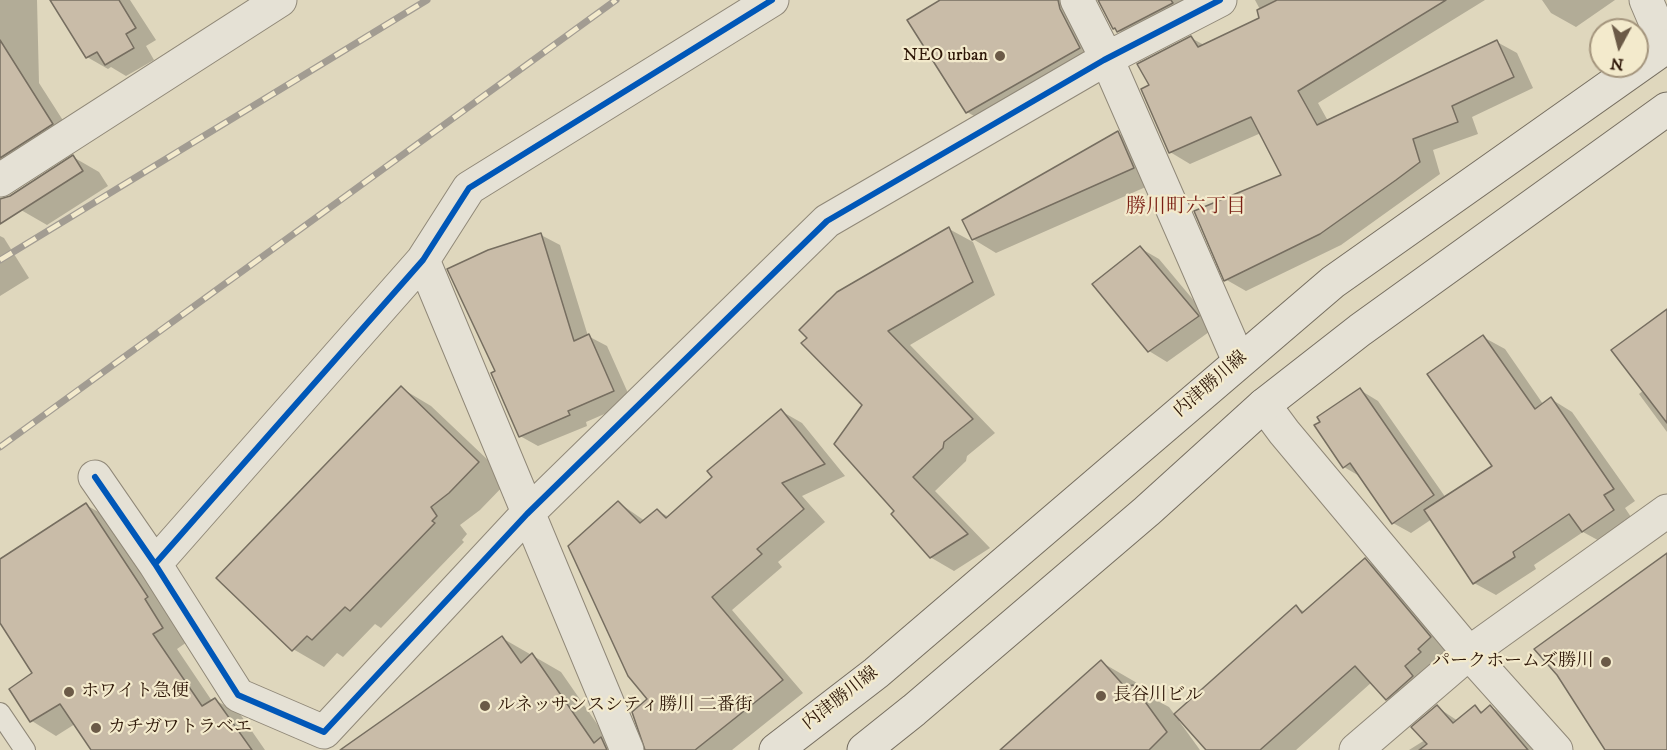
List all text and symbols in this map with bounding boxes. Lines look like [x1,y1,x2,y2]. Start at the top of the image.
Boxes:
north arrow [1589,18,1649,78]
place label: NEO urban [903,45,988,67]
marker: NEO urban [993,49,1007,63]
text: N [1609,53,1625,75]
district label: 勝川町六丁目 [1126,196,1246,220]
street label: 内津勝川線 [1170,347,1252,423]
place label: パークホームズ勝川 [1432,651,1594,673]
marker: パークホームズ勝川 [1599,655,1613,669]
street label: 内津勝川線 [799,663,883,735]
place label: ホワイト急便 [81,681,189,703]
marker: ホワイト急便 [62,685,76,699]
place label: 長谷川ビル [1113,685,1203,707]
marker: 長谷川ビル [1094,689,1108,703]
place label: ルネッサンスシティ勝川 二番街 [497,695,753,717]
marker: ルネッサンスシティ勝川 二番街 [478,699,492,713]
place label: カチガワトラベエ [108,717,252,739]
marker: カチガワトラベエ [89,721,103,735]

